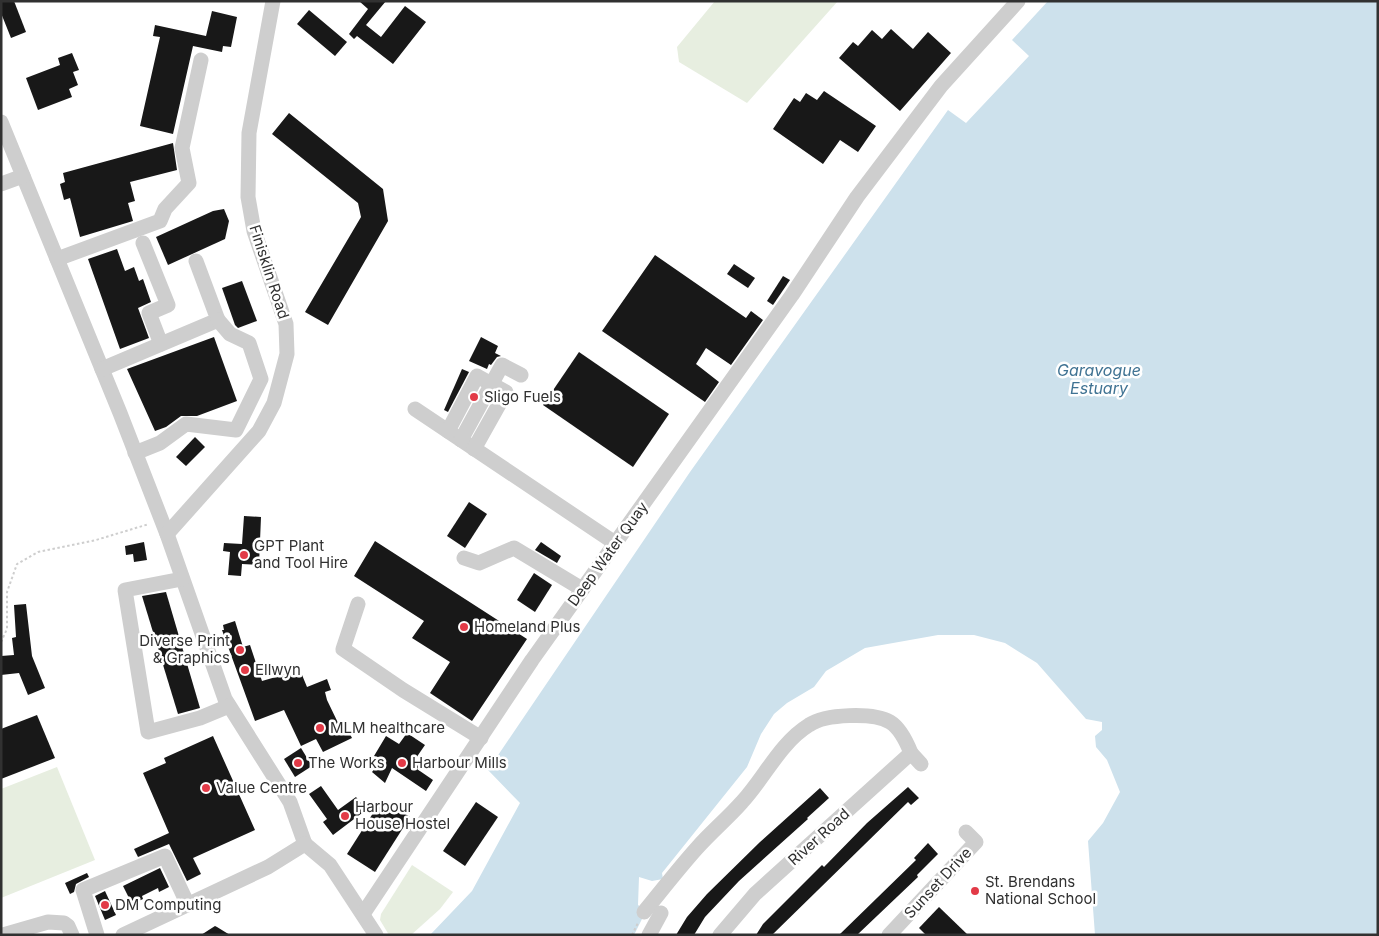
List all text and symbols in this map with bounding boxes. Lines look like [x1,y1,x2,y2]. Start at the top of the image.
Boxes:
street label: Finisklin Road [245,222,294,321]
water label: Garavogue Estuary [1057,360,1141,398]
place label: Sligo Fuels [484,387,561,406]
marker: Sligo Fuels [468,391,480,403]
street label: Deep Water Quay [563,497,652,610]
place label: GPT Plant and Tool Hire [254,536,348,572]
marker: GPT Plant and Tool Hire [238,549,250,561]
place label: Homeland Plus [474,617,580,636]
marker: Homeland Plus [458,621,470,633]
place label: Diverse Print & Graphics [139,631,230,667]
marker: Diverse Print & Graphics [234,644,246,656]
place label: Ellwyn [255,660,301,679]
marker: Ellwyn [239,664,251,676]
place label: MLM healthcare [330,718,445,737]
marker: MLM healthcare [314,722,326,734]
place label: The Works [308,753,385,772]
place label: Harbour Mills [412,753,507,772]
marker: The Works [292,757,304,769]
marker: Harbour Mills [396,757,408,769]
place label: Value Centre [216,778,307,797]
marker: Value Centre [200,782,212,794]
place label: Harbour House Hostel [355,797,450,833]
street label: River Road [784,804,853,869]
marker: Harbour House Hostel [339,810,351,822]
street label: Sunset Drive [900,843,975,922]
place label: St. Brendans National School [985,872,1096,908]
marker: St. Brendans National School [969,885,981,897]
place label: DM Computing [115,895,221,914]
marker: DM Computing [99,899,111,911]

